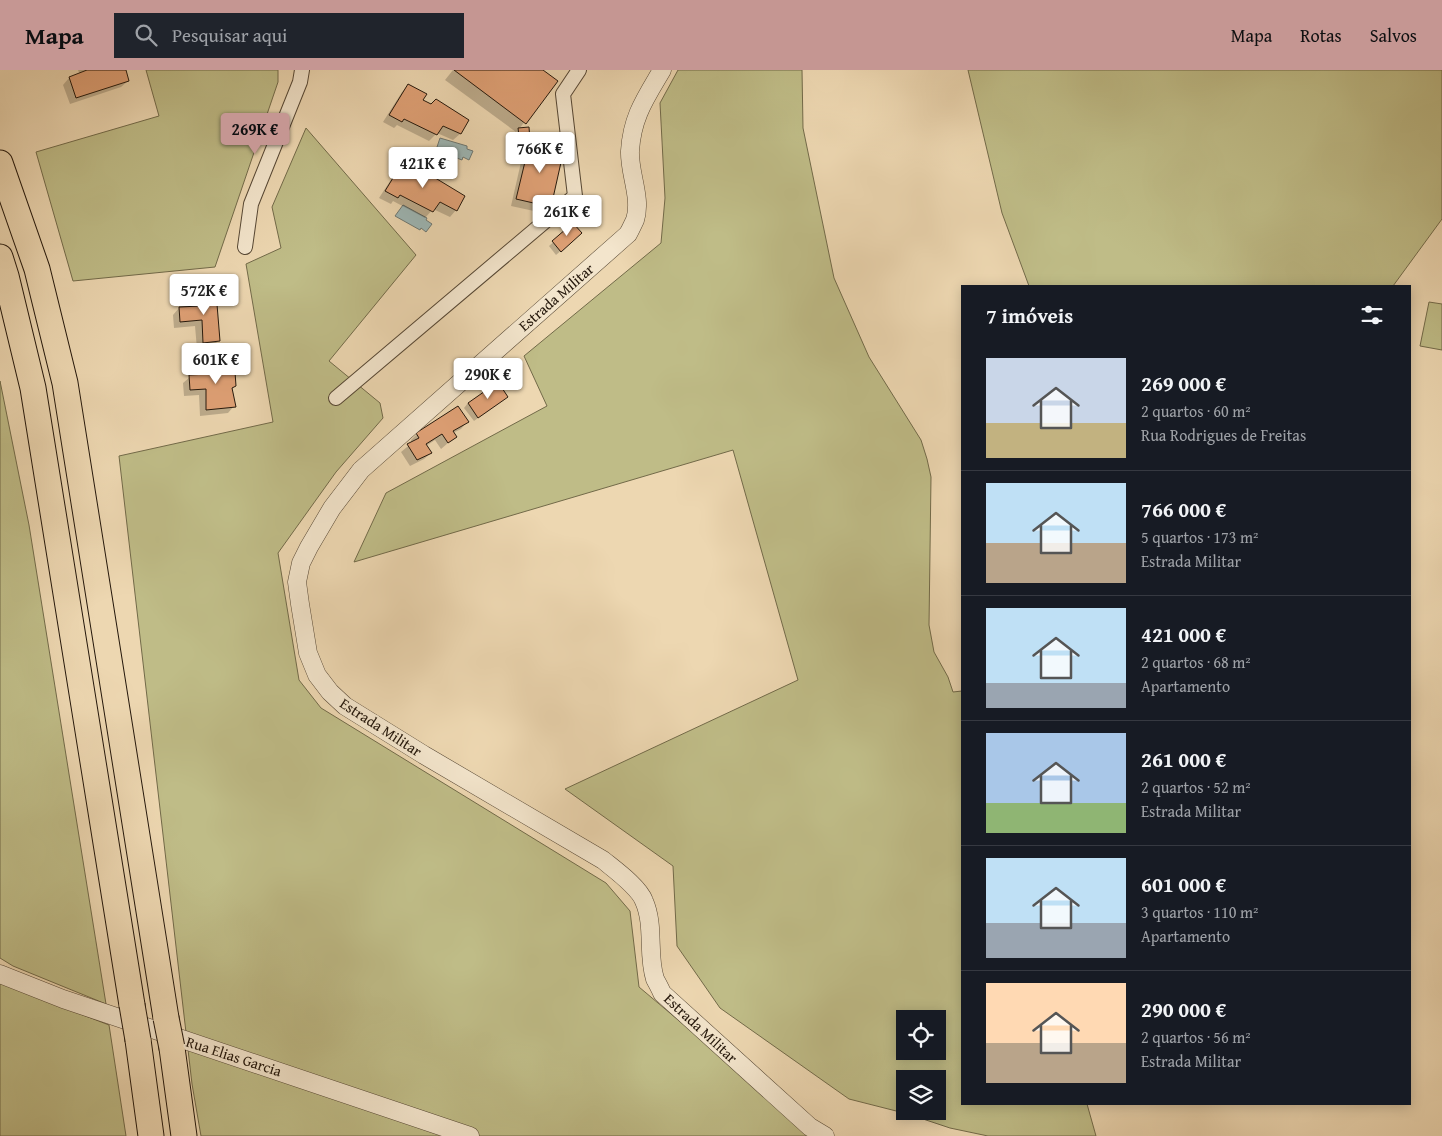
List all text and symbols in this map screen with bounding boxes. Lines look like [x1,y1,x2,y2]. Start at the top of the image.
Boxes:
search box [114,13,464,58]
text: Mapa [25,18,84,53]
icon: search [132,21,160,49]
text: Pesquisar aqui [172,21,287,49]
text: Mapa [1231,22,1272,49]
text: Rotas [1300,22,1342,49]
text: Salvos [1370,22,1417,49]
pin: 269K € [214,112,296,155]
text: 269K € [232,117,278,141]
pin: 766K € [499,132,581,174]
text: 766K € [517,136,563,160]
pin: 421K € [382,146,464,189]
text: 421K € [400,151,446,175]
pin: 261K € [526,194,608,237]
text: 261K € [544,199,590,223]
street label: Estrada Militar [514,258,598,336]
pin: 572K € [163,274,245,316]
text: 572K € [181,278,227,302]
text: 7 imóveis [986,300,1073,331]
icon: filters [1358,301,1386,329]
pin: 601K € [175,342,257,385]
text: 601K € [193,347,239,371]
pin: 290K € [447,358,529,400]
text: 290K € [465,362,511,386]
text: 269 000 € [1141,368,1226,399]
icon: home [1026,378,1086,438]
text: 2 quartos · 60 m² [1141,399,1251,423]
text: Rua Rodrigues de Freitas [1141,423,1306,447]
text: 766 000 € [1141,494,1226,525]
icon: home [1026,503,1086,563]
text: 5 quartos · 173 m² [1141,525,1258,549]
text: Estrada Militar [1141,549,1241,573]
text: 421 000 € [1141,619,1226,650]
icon: home [1026,628,1086,688]
text: 2 quartos · 68 m² [1141,650,1251,674]
text: Apartamento [1141,674,1230,698]
street label: Estrada Militar [336,693,426,761]
text: 261 000 € [1141,744,1226,775]
icon: home [1026,753,1086,813]
text: 2 quartos · 52 m² [1141,775,1251,799]
text: Estrada Militar [1141,799,1241,823]
text: 601 000 € [1141,869,1226,900]
icon: home [1026,878,1086,938]
text: 3 quartos · 110 m² [1141,900,1258,924]
text: Apartamento [1141,924,1230,948]
street label: Estrada Militar [660,988,742,1068]
text: 290 000 € [1141,994,1226,1025]
icon: home [1026,1003,1086,1063]
map controls [896,1010,946,1120]
button: locate [896,1010,946,1060]
text: 2 quartos · 56 m² [1141,1025,1251,1049]
street label: Rua Elias Garcia [184,1031,284,1081]
text: Estrada Militar [1141,1049,1241,1073]
button: layers [896,1070,946,1120]

